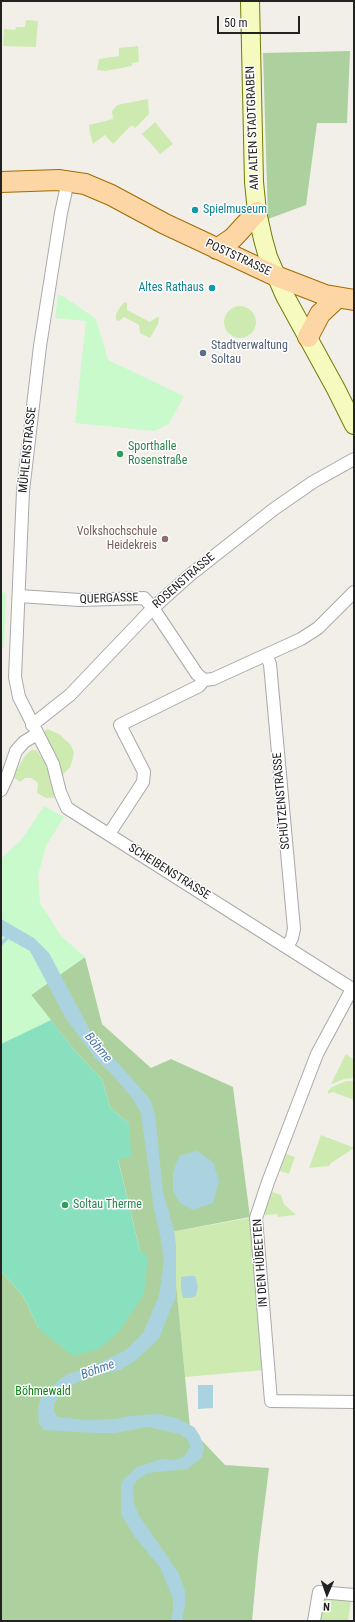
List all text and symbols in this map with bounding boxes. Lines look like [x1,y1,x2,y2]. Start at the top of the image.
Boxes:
scale bar [219,8,302,34]
text: 50 m [224,16,248,30]
street label: AM ALTEN STADTGRABEN [244,66,262,190]
place label: Spielmuseum [203,203,267,217]
marker: Spielmuseum [190,205,200,215]
street label: POSTSTRASSE [203,237,273,279]
place label: Altes Rathaus [138,281,204,295]
marker: Altes Rathaus [207,283,217,293]
place label: Stadtverwaltung Soltau [211,339,288,367]
marker: Stadtverwaltung Soltau [198,348,208,358]
street label: MÜHLENSTRASSE [16,406,40,494]
place label: Sporthalle Rosenstraße [128,440,187,468]
marker: Sporthalle Rosenstraße [115,449,125,459]
place label: Volkshochschule Heidekreis [77,525,157,553]
marker: Volkshochschule Heidekreis [160,534,170,544]
street label: ROSENSTRASSE [150,550,218,612]
street label: QUERGASSE [79,591,139,607]
street label: SCHÜTZENSTRASSE [271,752,293,850]
street label: SCHEIBENSTRASSE [126,841,212,903]
water label: Böhme [81,1030,115,1066]
place label: Soltau Therme [73,1198,142,1212]
marker: Soltau Therme [60,1200,70,1210]
street label: IN DEN HÜBEETEN [251,1218,271,1308]
water label: Böhme [79,1357,117,1383]
park label: Böhmewald [15,1385,71,1399]
north arrow [307,1574,347,1614]
text: N [323,1600,330,1613]

